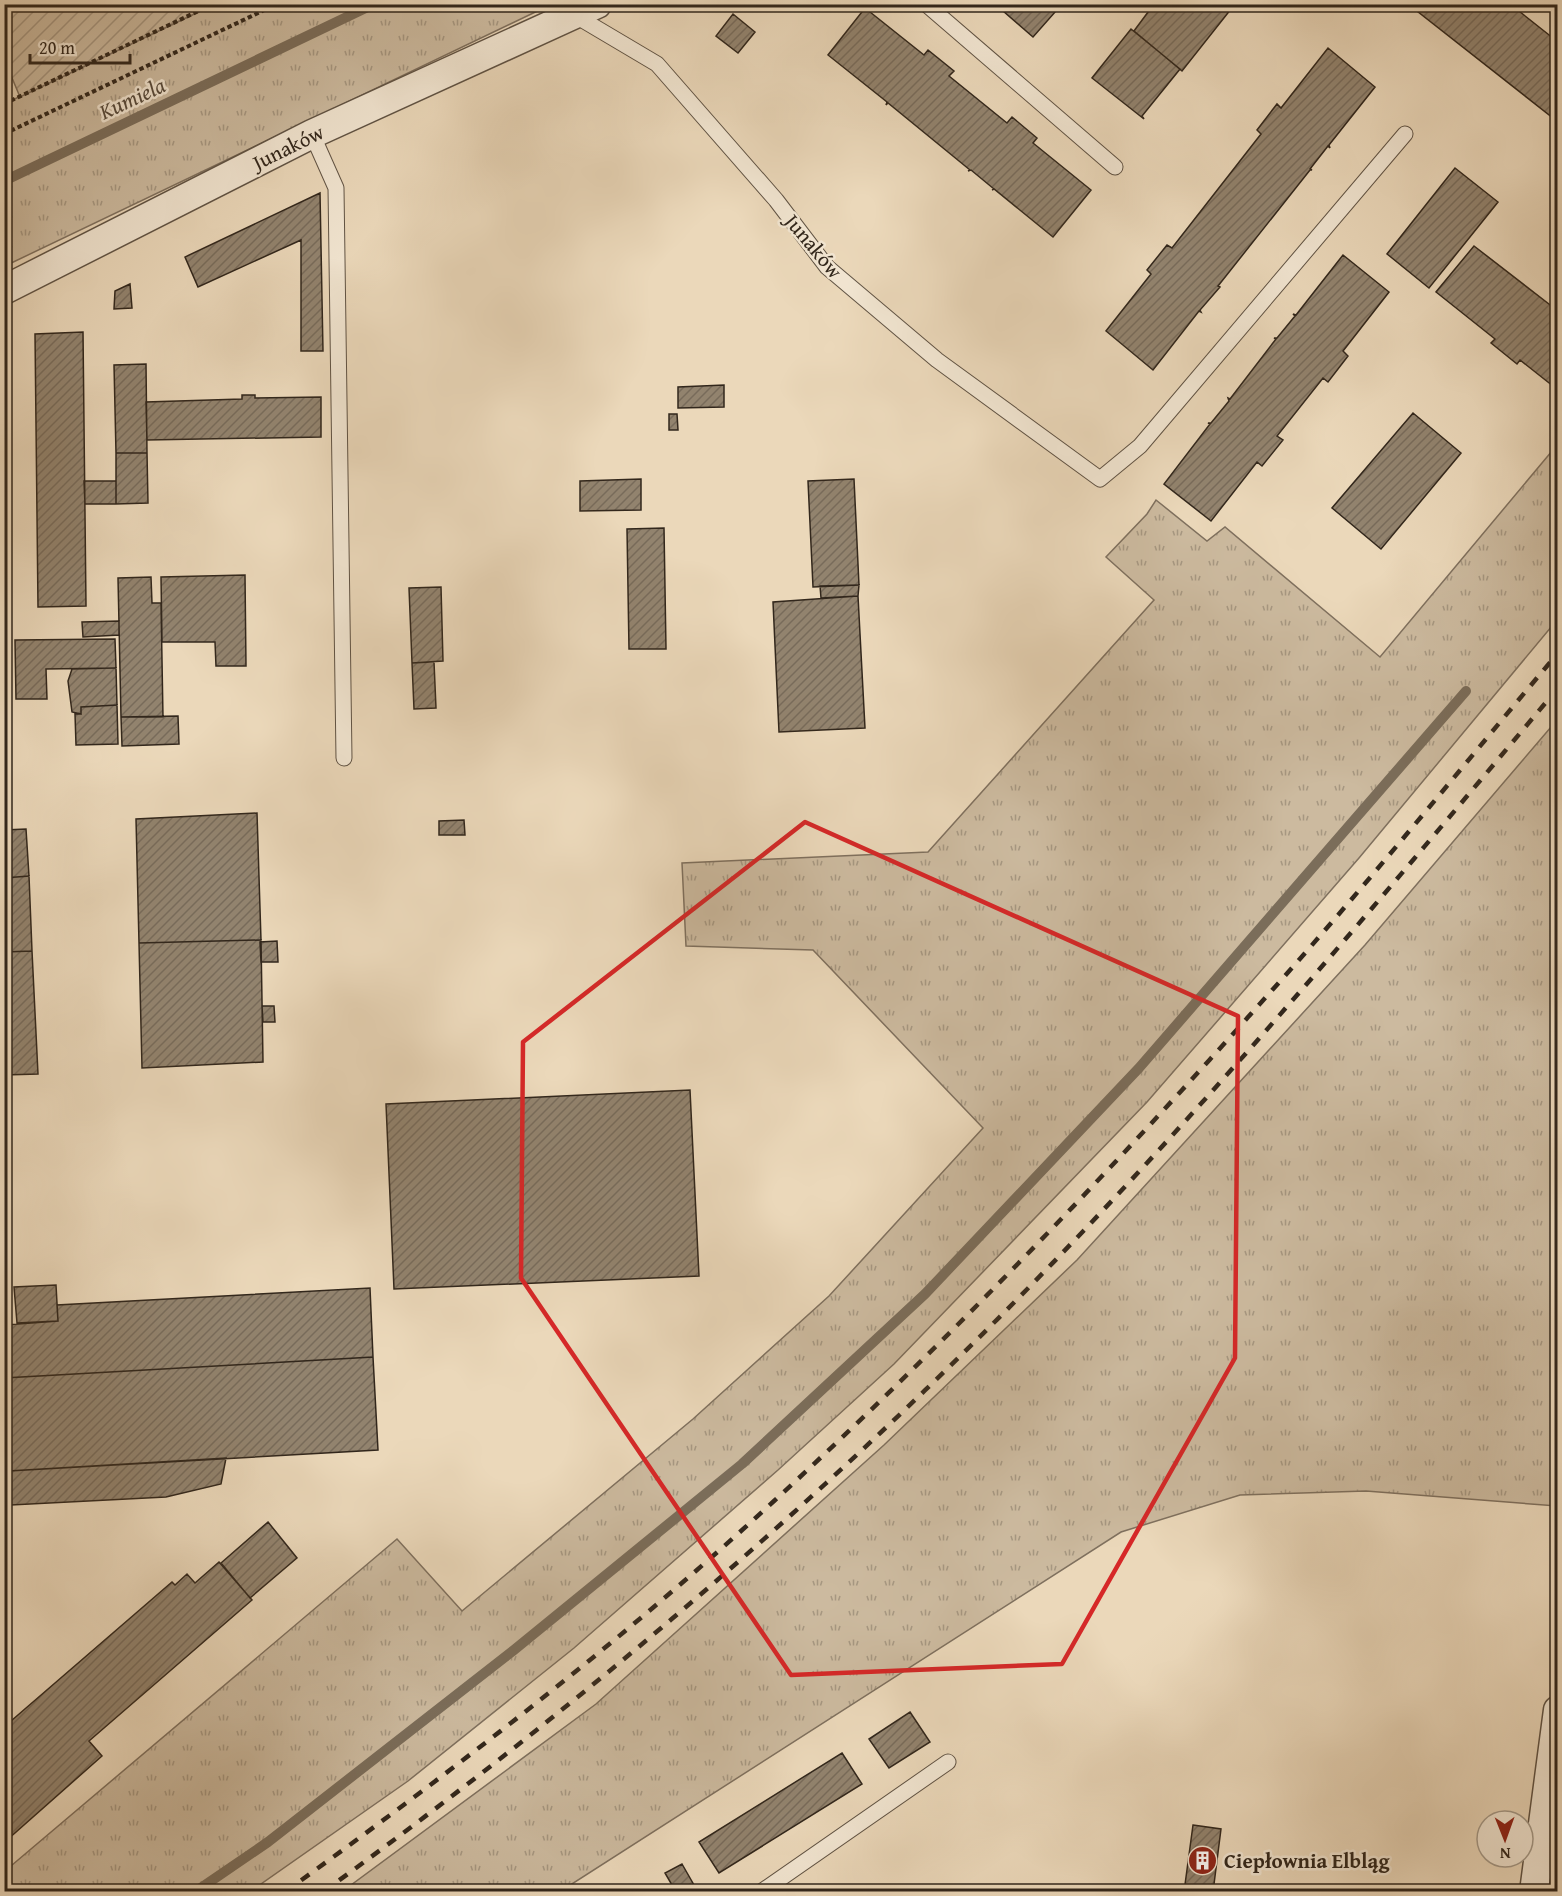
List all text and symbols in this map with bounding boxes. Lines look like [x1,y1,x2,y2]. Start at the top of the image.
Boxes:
scale bar [30,27,130,65]
text: 20 m [39,34,75,61]
water label: Kumiela [93,69,170,128]
street label: Junaków [244,116,329,179]
street label: Junaków [776,205,850,285]
north arrow [1475,1809,1535,1869]
text: N [1499,1842,1511,1866]
building icon: Ciepłownia Elbląg [1187,1844,1219,1876]
place label: Ciepłownia Elbląg [1224,1845,1390,1876]

